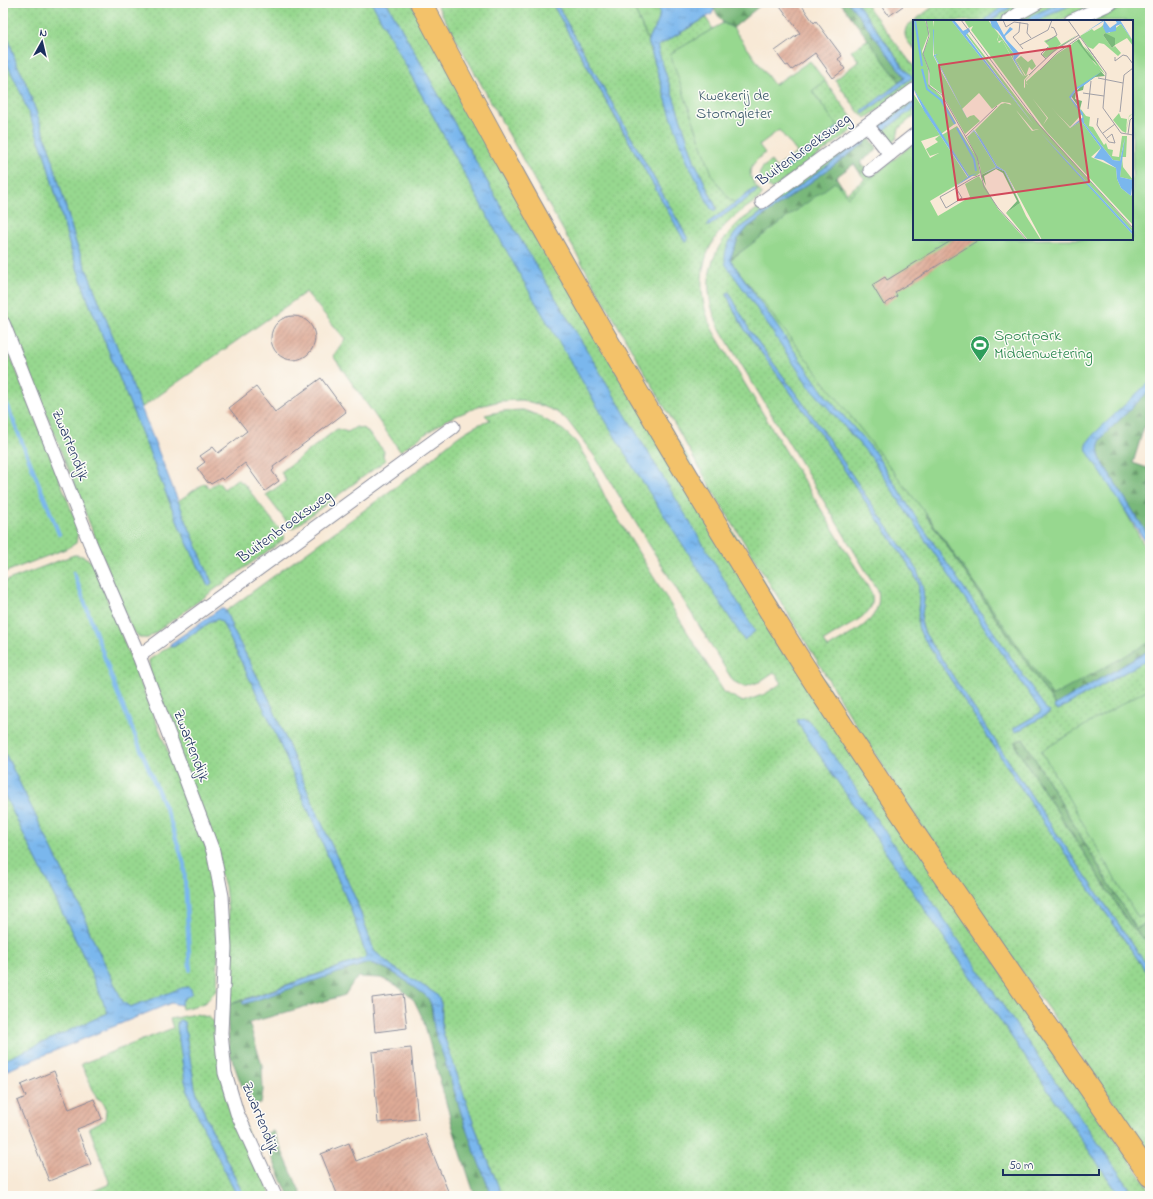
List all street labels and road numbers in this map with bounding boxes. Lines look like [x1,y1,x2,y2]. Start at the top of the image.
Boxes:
street label: Buitenbroeksweg [751,107,856,193]
street label: Zwartendijk [45,405,96,486]
street label: Buitenbroeksweg [232,484,337,570]
street label: Zwartendijk [166,706,216,787]
street label: Zwartendijk [235,1078,286,1159]

